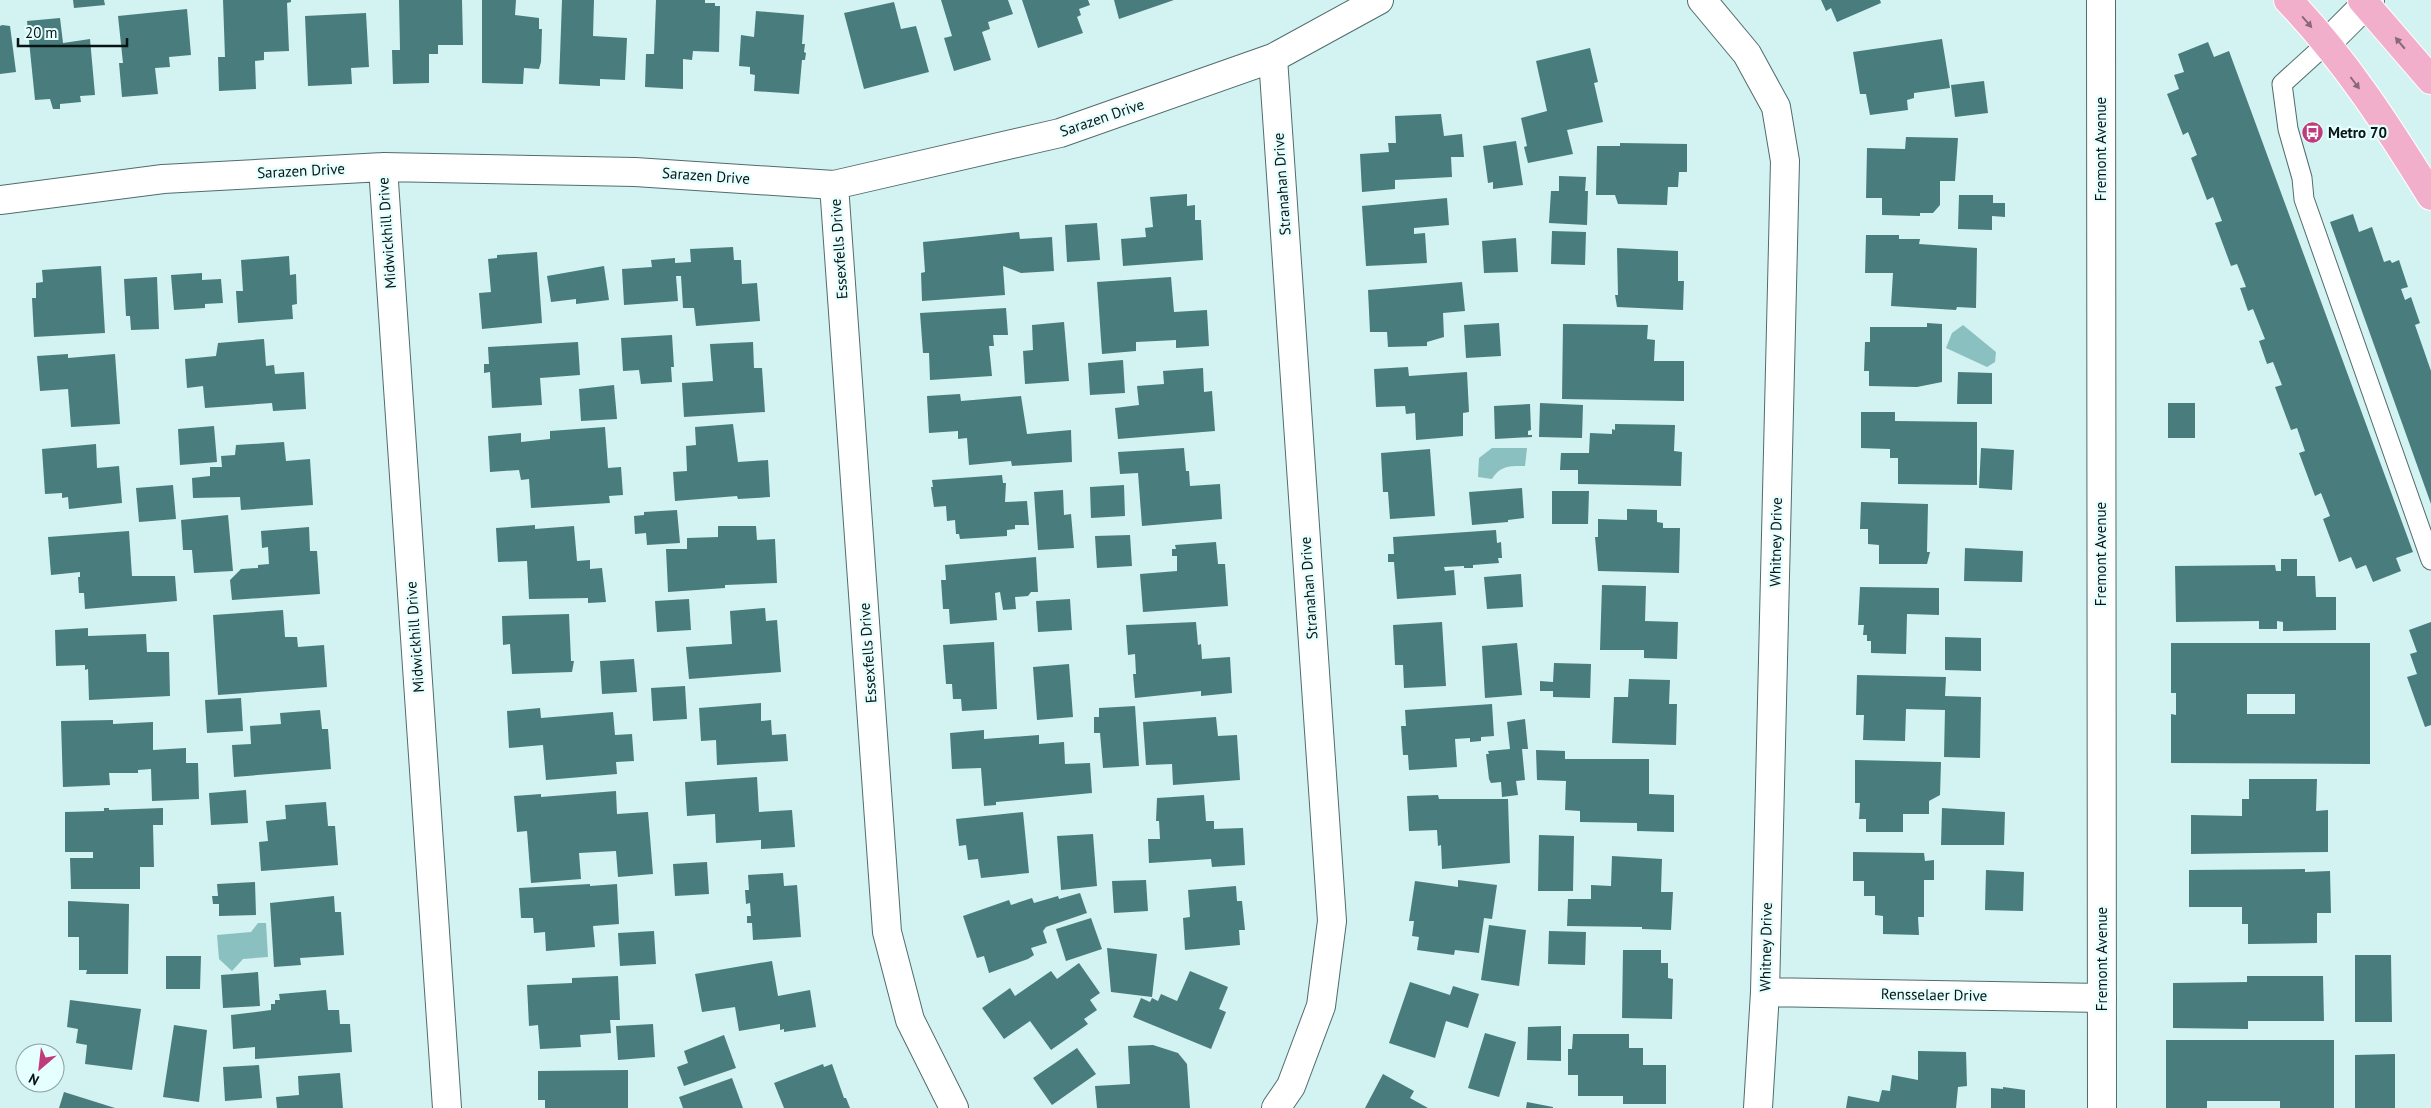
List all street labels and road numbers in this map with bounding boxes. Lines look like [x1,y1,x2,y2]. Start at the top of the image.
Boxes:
street label: Sarazen Drive [1057,94,1146,141]
street label: Fremont Avenue [2091,97,2110,201]
street label: Stranahan Drive [1268,132,1295,236]
street label: Sarazen Drive [257,159,345,182]
street label: Sarazen Drive [662,163,751,188]
street label: Midwickhill Drive [373,177,400,289]
street label: Essexfells Drive [826,198,851,300]
street label: Whitney Drive [1765,497,1786,587]
street label: Fremont Avenue [2091,502,2110,606]
street label: Stranahan Drive [1295,536,1322,640]
street label: Midwickhill Drive [401,581,428,693]
street label: Essexfells Drive [855,602,880,704]
street label: Whitney Drive [1755,902,1776,992]
street label: Fremont Avenue [2092,907,2111,1011]
street label: Rensselaer Drive [1881,984,1987,1005]

